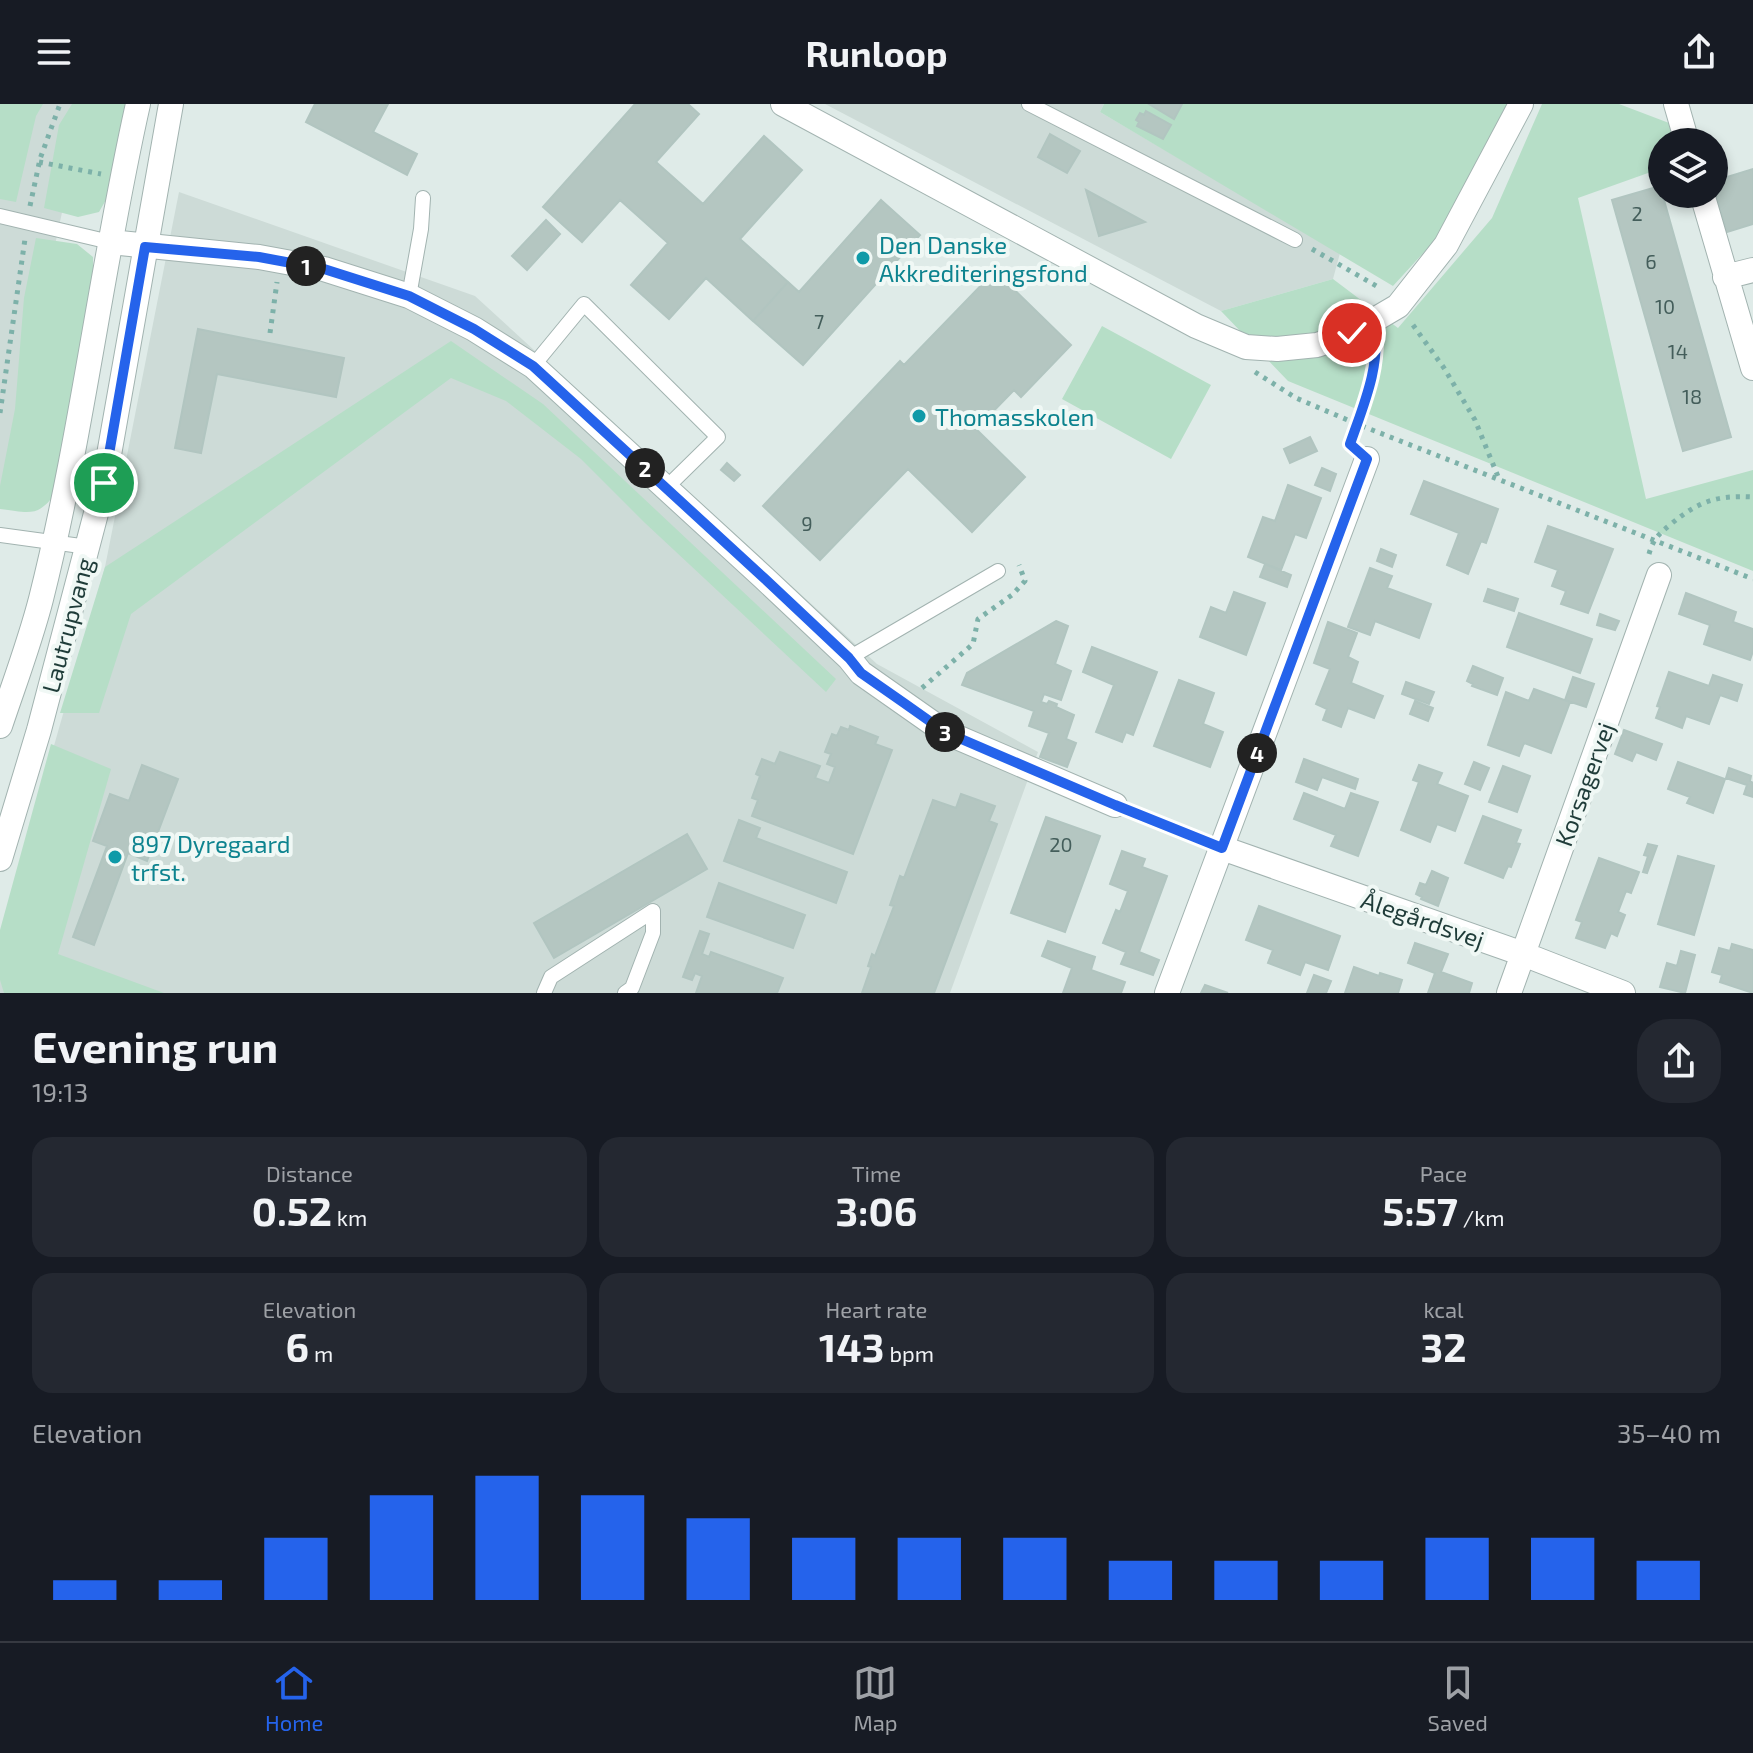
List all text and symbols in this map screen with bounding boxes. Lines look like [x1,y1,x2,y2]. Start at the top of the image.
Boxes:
icon: menu [32,30,76,74]
icon: share [1677,30,1721,74]
text: Runloop [805,31,948,74]
map controls [1648,128,1728,208]
button: layers [1648,128,1728,208]
house number: 2 [1631,201,1643,225]
place label: Den Danske Akkrediteringsfond [879,230,1088,287]
pin: 1 [286,246,326,286]
marker: Den Danske Akkrediteringsfond [854,249,872,267]
house number: 6 [1645,249,1657,273]
text: 1 [301,253,311,279]
house number: 10 [1655,294,1675,318]
pin [1318,299,1386,367]
house number: 7 [814,309,824,333]
icon: check [1330,311,1374,355]
house number: 14 [1668,339,1688,363]
house number: 18 [1682,384,1702,408]
place label: Thomasskolen [935,402,1095,431]
marker: Thomasskolen [910,407,928,425]
pin: 2 [625,448,665,488]
pin [70,449,138,517]
text: 2 [639,455,651,481]
icon: arrive [82,461,126,505]
house number: 9 [801,511,813,535]
street label: Lautrupvang [35,554,99,696]
pin: 3 [925,712,965,752]
street label: Korsagervej [1548,718,1620,850]
text: 3 [939,719,951,745]
pin: 4 [1237,733,1277,773]
text: 4 [1250,740,1264,766]
place label: 897 Dyregaard trfst. [131,829,291,886]
house number: 20 [1049,832,1073,856]
marker: 897 Dyregaard trfst. [106,848,124,866]
street label: Ålegårdsvej [1358,884,1488,954]
text: Evening run [32,1019,278,1072]
button: share [1637,1019,1721,1103]
text: 19:13 [32,1076,88,1107]
text: Distance [266,1160,353,1186]
text: Time [852,1160,901,1186]
text: Pace [1420,1160,1467,1186]
text: 0.52 [252,1186,332,1234]
text: 3:06 [836,1186,917,1234]
text: 5:57 [1382,1186,1458,1234]
text: km [332,1204,367,1230]
text: /km [1458,1204,1505,1230]
text: Elevation [263,1296,356,1322]
text: Heart rate [826,1296,927,1322]
text: kcal [1423,1296,1464,1322]
text: 6 [286,1322,309,1370]
text: 143 [819,1322,884,1370]
text: 32 [1421,1322,1466,1370]
text: m [309,1340,333,1366]
text: bpm [884,1340,934,1366]
text: Elevation [32,1417,142,1448]
text: 35–40 m [1617,1417,1721,1448]
tab: Home [265,1661,323,1735]
tab: Map [853,1661,898,1735]
tab: Saved [1428,1661,1488,1735]

